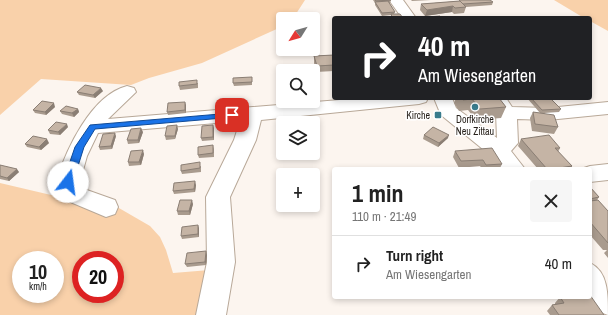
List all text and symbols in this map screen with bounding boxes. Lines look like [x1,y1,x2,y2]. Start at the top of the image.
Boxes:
north arrow [276,12,320,56]
map controls [276,12,320,212]
text: 40 m [418,27,470,65]
icon: right [352,32,404,84]
text: Am Wiesengarten [418,63,536,88]
button: search [276,64,320,108]
pin [215,98,249,132]
marker: Dorfkirche Neu Zittau [470,102,480,112]
icon: arrive [221,104,243,126]
place label: Kirche [406,109,430,122]
marker: Kirche [433,110,443,120]
place label: Dorfkirche Neu Zittau [456,113,494,138]
button: layers [276,116,320,160]
position arrow [47,161,89,203]
button: + [276,168,320,212]
text: 1 min [352,177,403,209]
button: close [530,180,572,222]
text: 110 m · 21:49 [352,208,416,225]
text: Turn right [386,245,443,266]
speed limit sign: 20 [72,251,124,303]
icon: right [352,253,374,275]
text: 40 m [545,253,572,274]
text: 10 [29,258,47,285]
text: Am Wiesengarten [386,266,471,283]
text: km/h [29,280,47,293]

